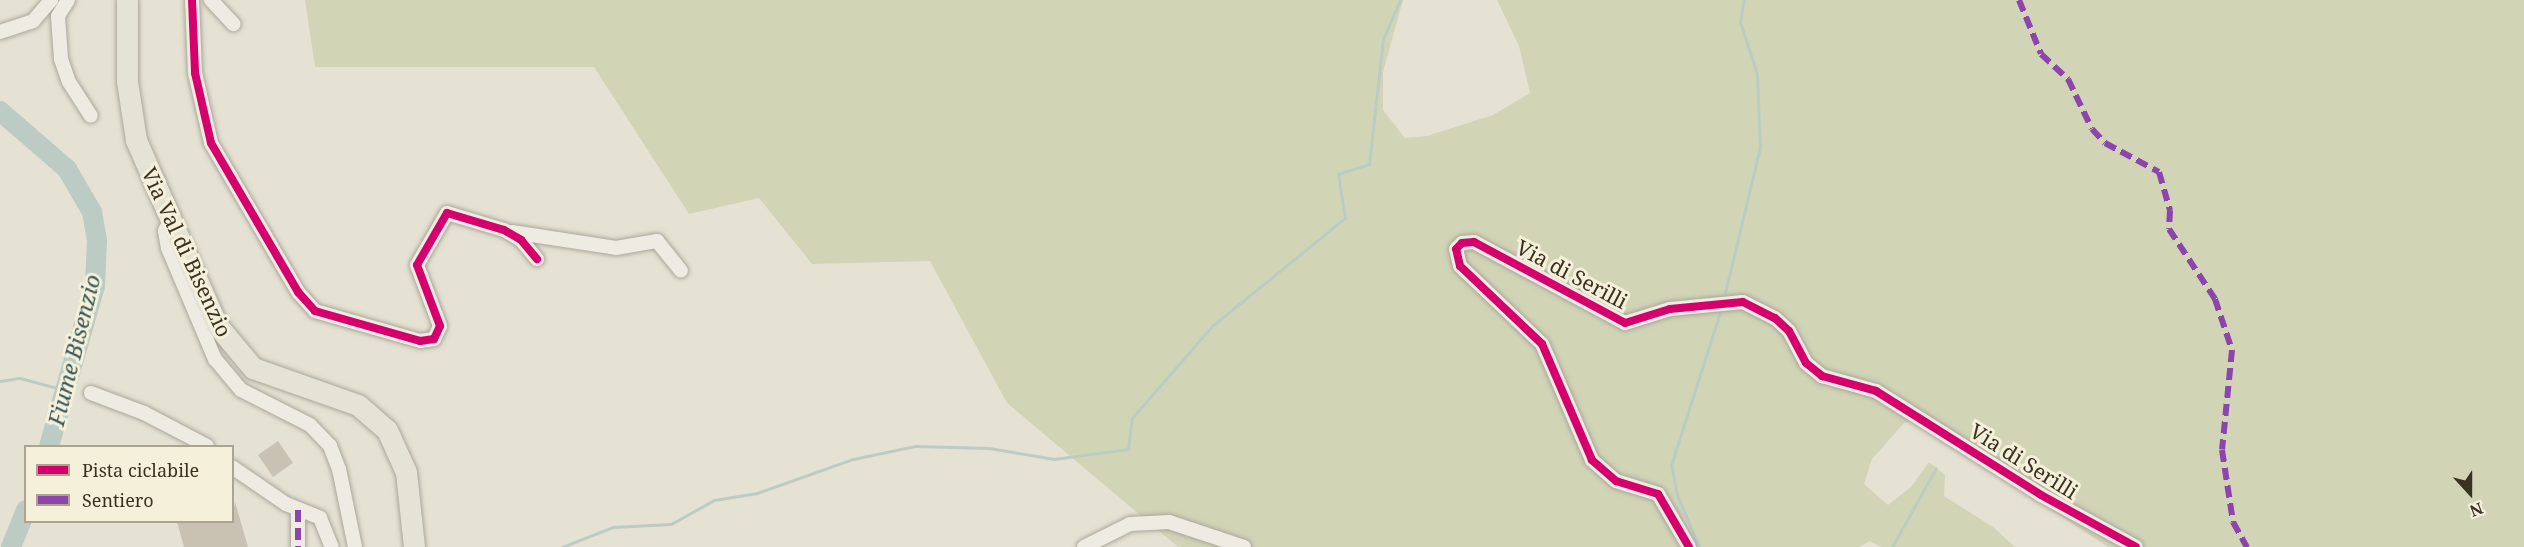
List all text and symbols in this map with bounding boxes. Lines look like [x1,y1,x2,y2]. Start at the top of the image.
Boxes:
street label: Via Val di Bisenzio [137,163,237,341]
street label: Via di Serilli [1512,234,1632,314]
water label: Fiume Bisenzio [42,272,106,428]
street label: Via di Serilli [1965,418,2083,504]
legend [24,445,234,523]
text: Pista ciclabile [82,458,199,482]
north arrow [2440,463,2500,523]
text: Sentiero [82,488,154,512]
text: N [2467,497,2486,522]

